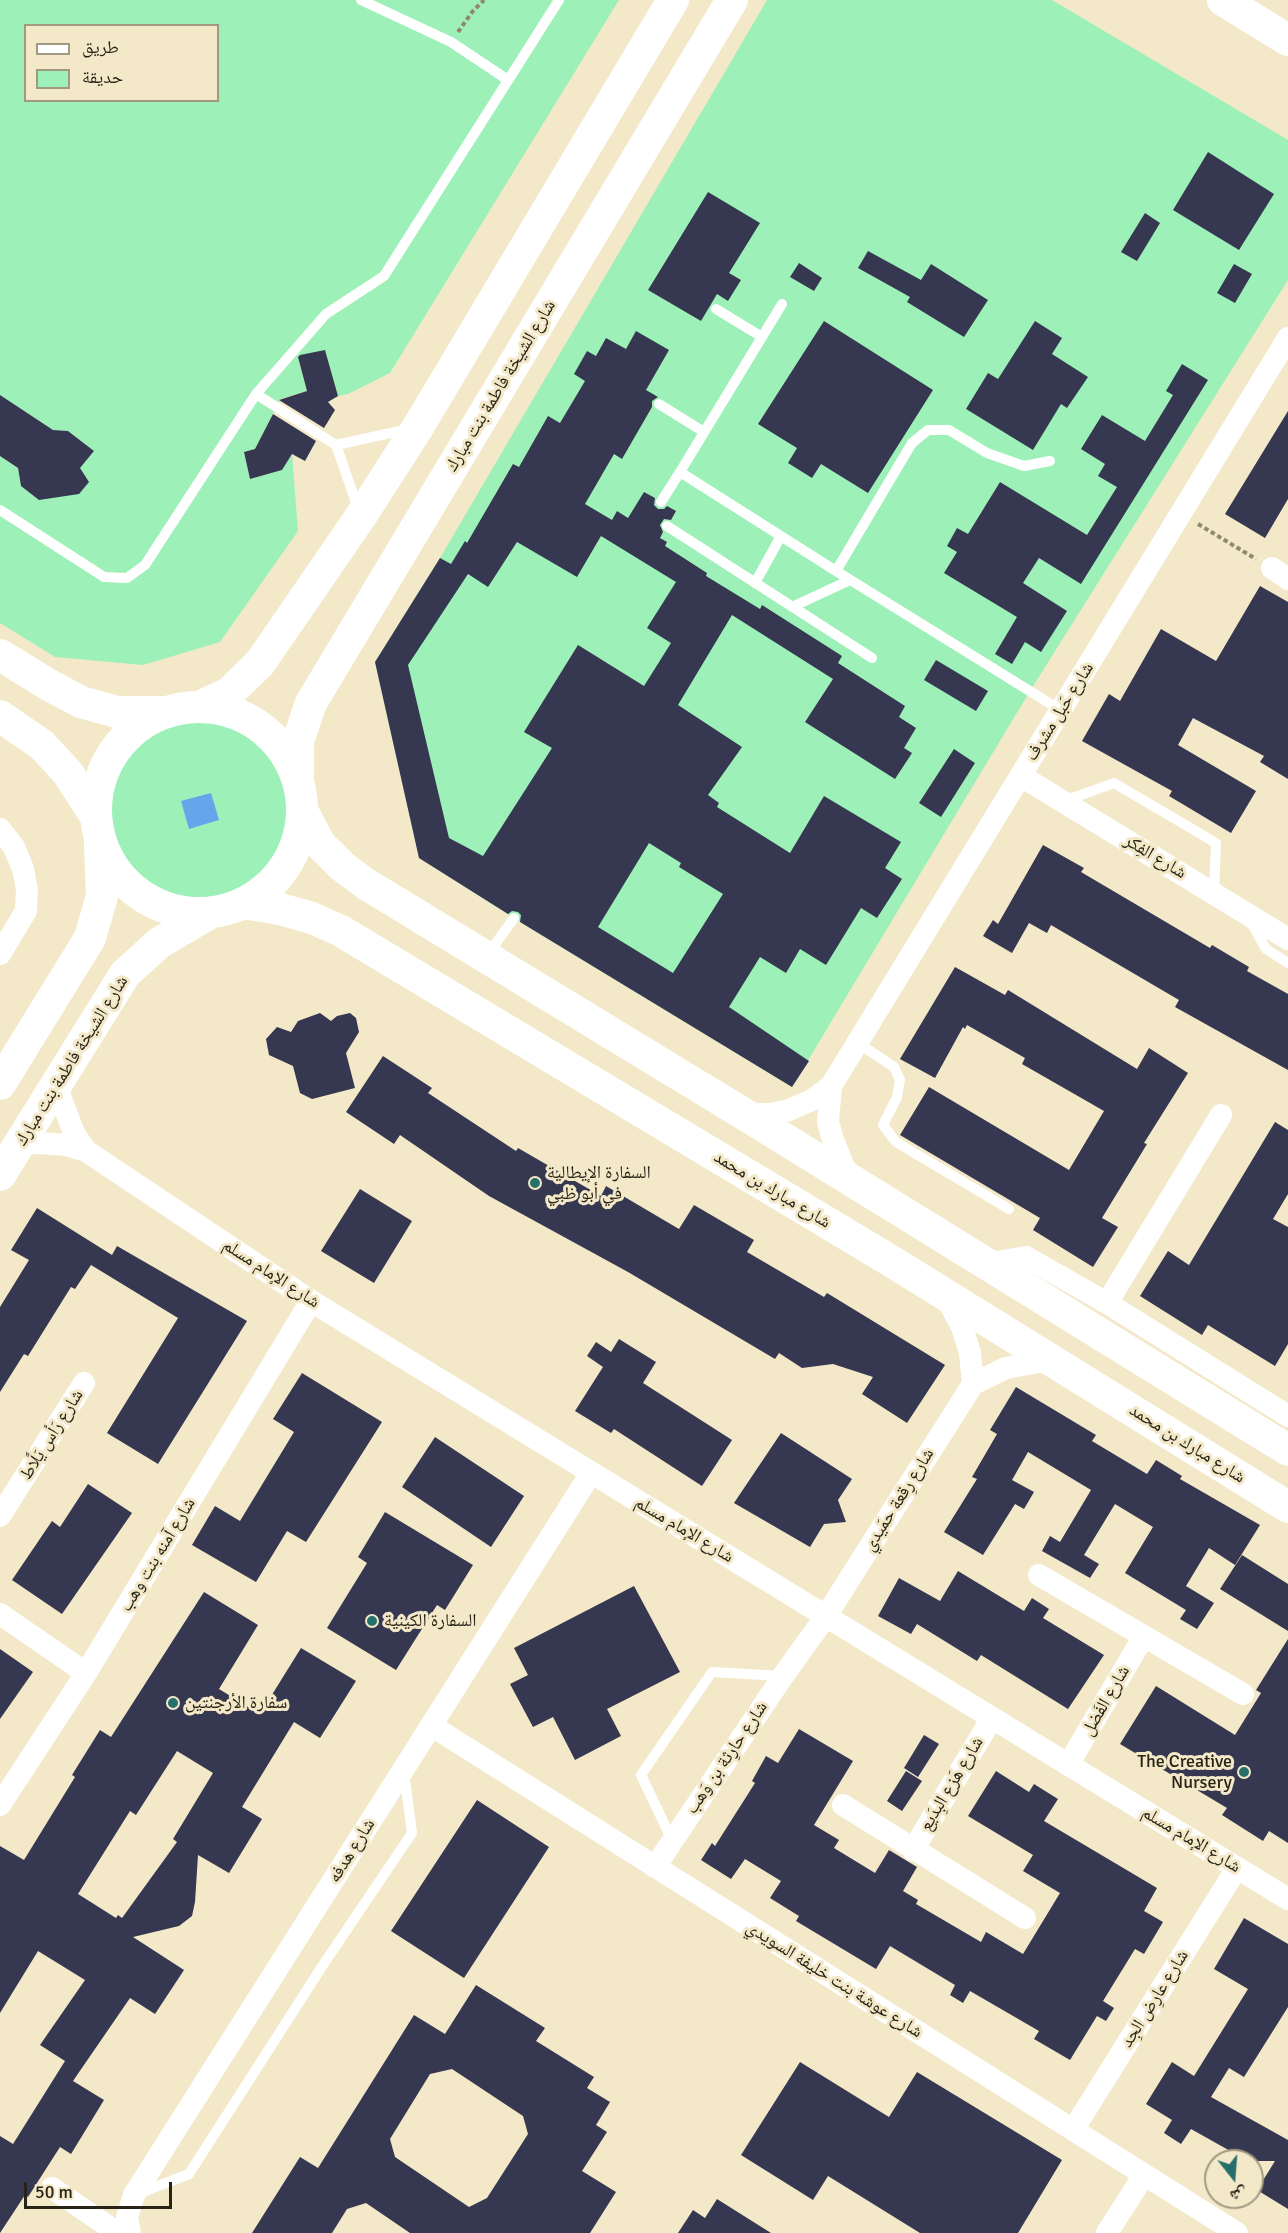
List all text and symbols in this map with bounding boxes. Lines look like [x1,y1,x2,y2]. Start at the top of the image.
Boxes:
legend [24,24,219,102]
text: طريق [82,36,119,58]
text: حديقة [82,66,123,88]
street label: شارع الشيخة فاطمة بنت مبارك [441,296,561,476]
street label: شارع حَبل مشرف [1021,659,1099,765]
street label: شارع الفِكر [1120,830,1190,884]
street label: شارع الشيخة فاطمة بنت مبارك [11,972,133,1150]
street label: شارع مبارك بن محمد [710,1147,834,1233]
place label: السفارة الإيطالية في أبو ظبي [547,1162,651,1204]
marker: السفارة الإيطالية في أبو ظبي [528,1176,542,1190]
street label: شارع الإمام مسلم [218,1235,324,1313]
street label: شارع رَأس يَلَّاط [16,1386,88,1484]
street label: شارع مبارك بن محمد [1125,1400,1249,1488]
street label: شارع رِقعة حمَيدي [859,1445,939,1555]
street label: شارع الإمام مسلم [631,1492,737,1568]
street label: شارع آمنه بنت وهب [115,1494,201,1616]
place label: السفارة الكينية [384,1610,477,1632]
marker: السفارة الكينية [365,1614,379,1628]
street label: شارع الفَضل [1077,1662,1135,1740]
place label: سفارة الأرجنتين [185,1692,287,1714]
marker: سفارة الأرجنتين [166,1696,180,1710]
street label: شارع حارِثة بن وَهب [681,1698,773,1818]
street label: شارع هَزع البِدَيع [915,1733,989,1835]
place label: The Creative Nursery [1137,1751,1232,1794]
marker: The Creative Nursery [1237,1765,1251,1779]
street label: شارع الإمام مسلم [1138,1802,1244,1878]
street label: شارع هدفه [324,1815,380,1887]
street label: شارع عوشة بنت خليفة السويدي [742,1917,926,2043]
street label: شارع عارِض الجِد [1116,1946,1194,2052]
north arrow [1204,2149,1264,2209]
scale bar [27,2170,176,2208]
text: 50 m [35,2181,73,2203]
text: ش [1228,2182,1250,2206]

